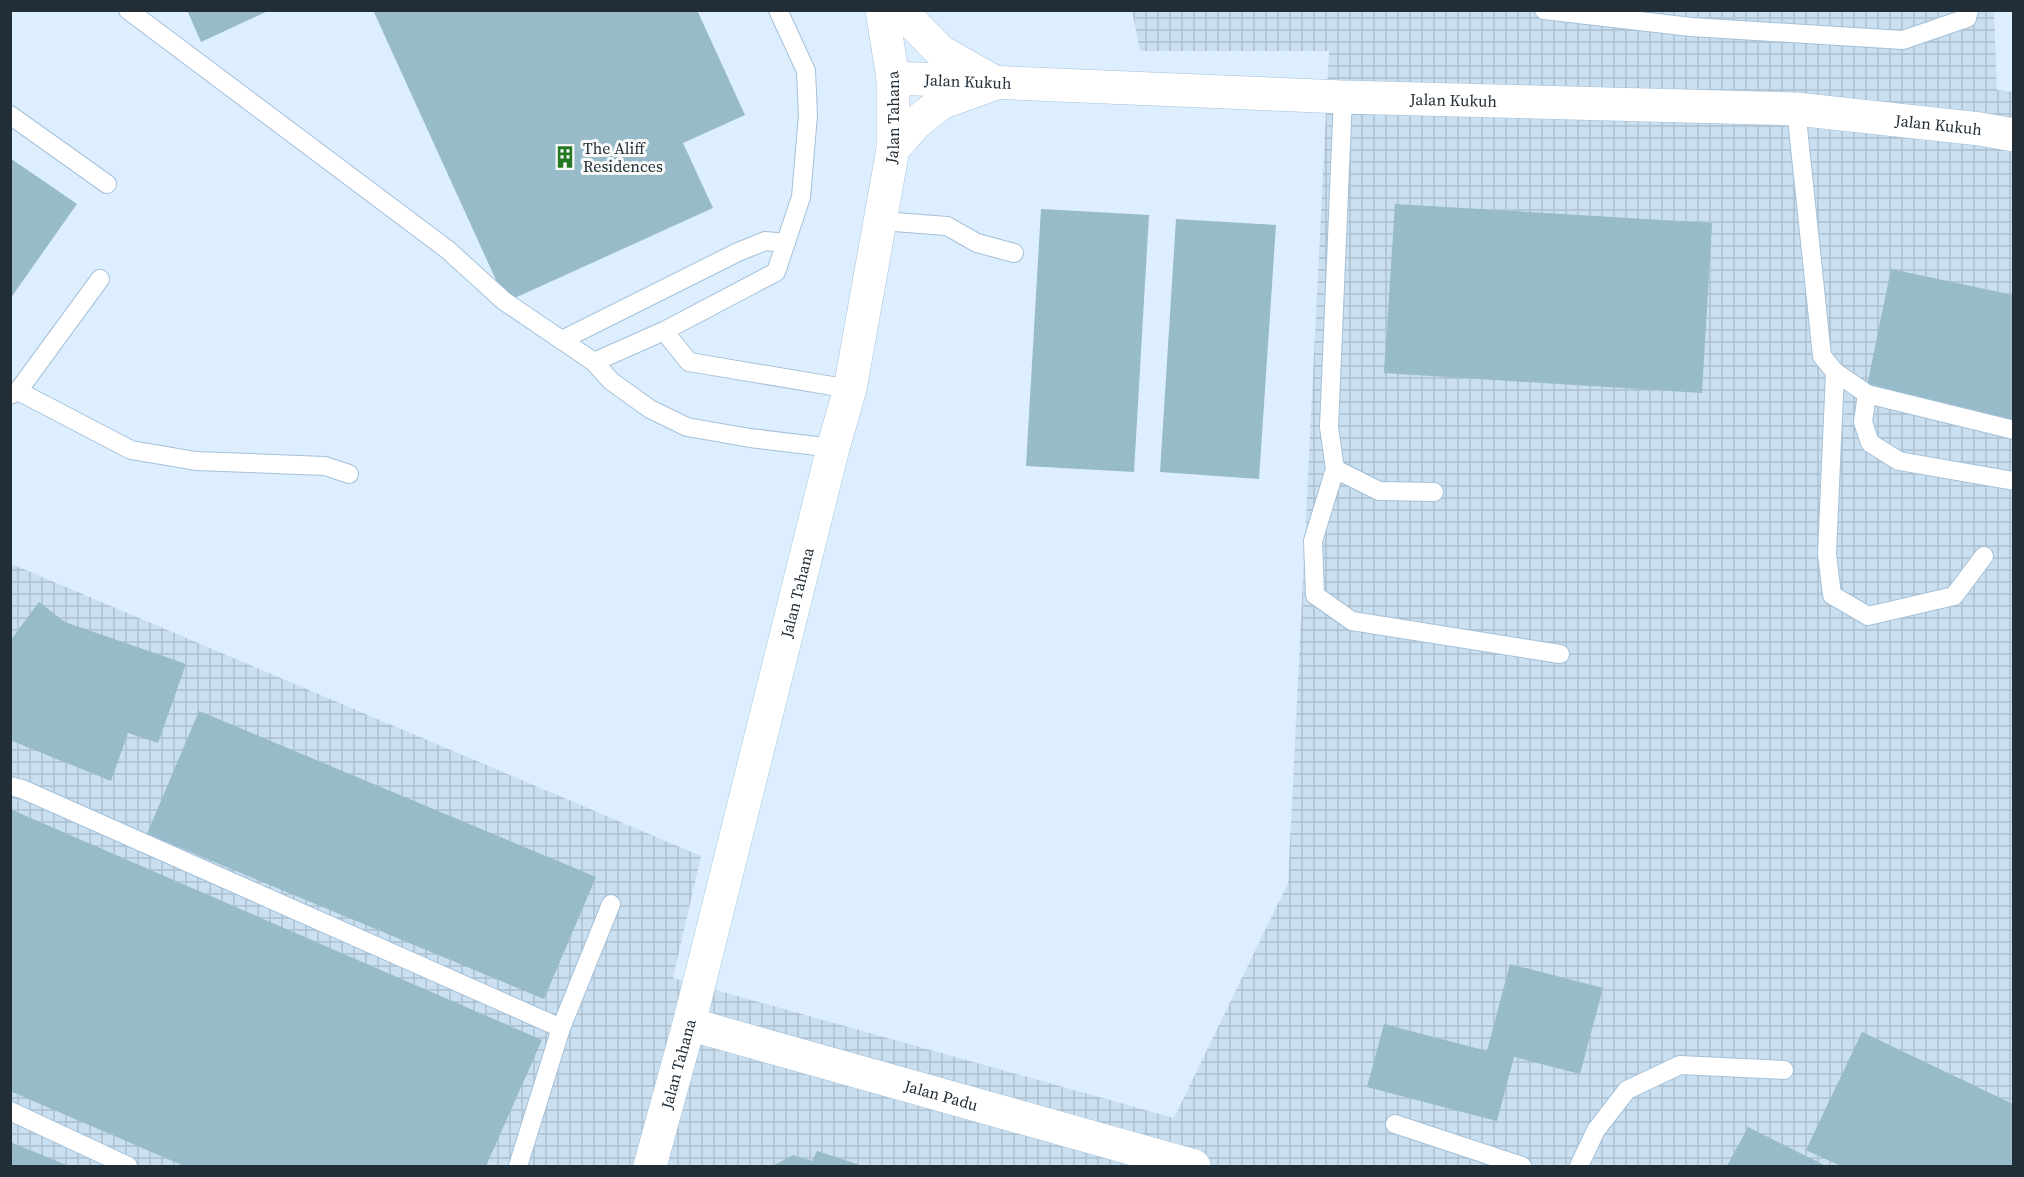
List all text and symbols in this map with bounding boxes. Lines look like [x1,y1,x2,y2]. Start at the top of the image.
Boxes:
street label: Jalan Kukuh [923,68,1012,94]
street label: Jalan Tahana [879,69,904,166]
street label: Jalan Kukuh [1409,88,1498,112]
street label: Jalan Kukuh [1893,109,1984,140]
place label: The Aliff Residences [583,137,663,177]
building icon: The Aliff Residences [552,144,578,170]
street label: Jalan Tahana [775,544,819,641]
street label: Jalan Tahana [655,1016,701,1112]
street label: Jalan Padu [901,1074,981,1116]

